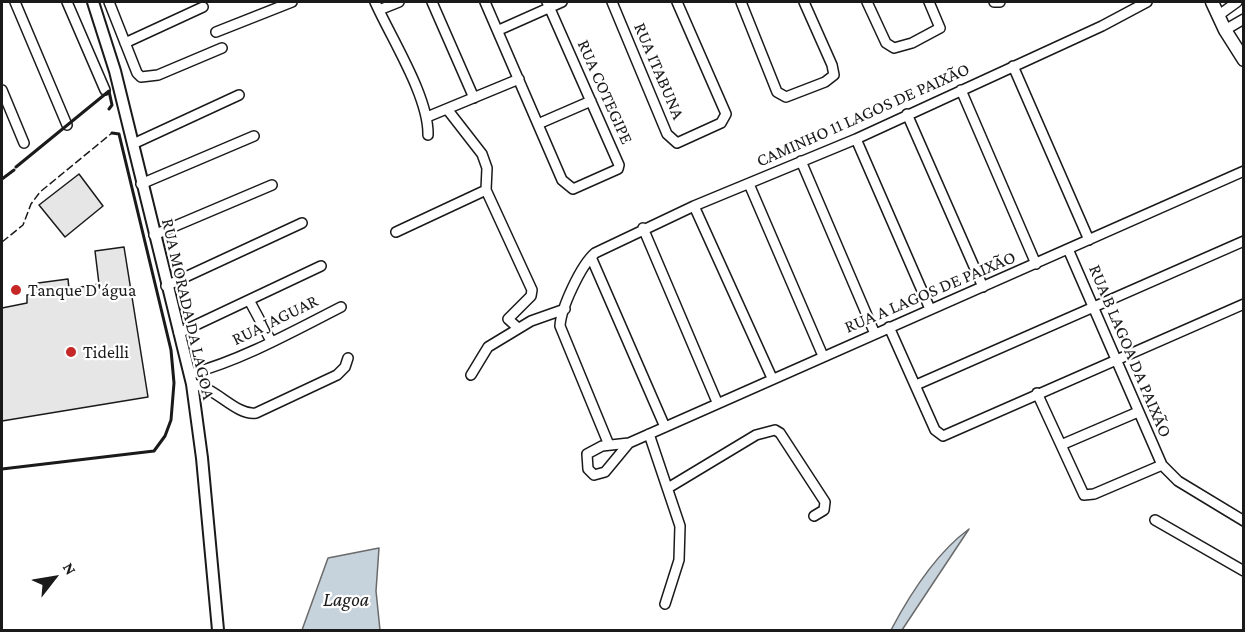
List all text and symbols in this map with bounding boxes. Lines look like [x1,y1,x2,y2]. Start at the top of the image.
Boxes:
street label: RUA ITABUNA [629,19,689,123]
street label: RUA COTEGIPE [572,36,638,148]
street label: CAMINHO 11 LAGOS DE PAIXÃO [753,58,973,172]
street label: RUA MORADA DA LAGOA [157,216,219,402]
street label: RUA A LAGOS DE PAIXÃO [841,246,1019,338]
street label: RUA B LAGOA DA PAIXÃO [1084,261,1176,441]
place label: Tanque D'água [28,279,136,301]
marker: Tanque D'água [9,283,23,297]
street label: RUA JAGUAR [228,290,322,350]
place label: Tidelli [83,341,129,363]
marker: Tidelli [64,345,78,359]
north arrow [24,548,84,608]
text: N [60,559,80,578]
water label: Lagoa [323,588,369,612]

